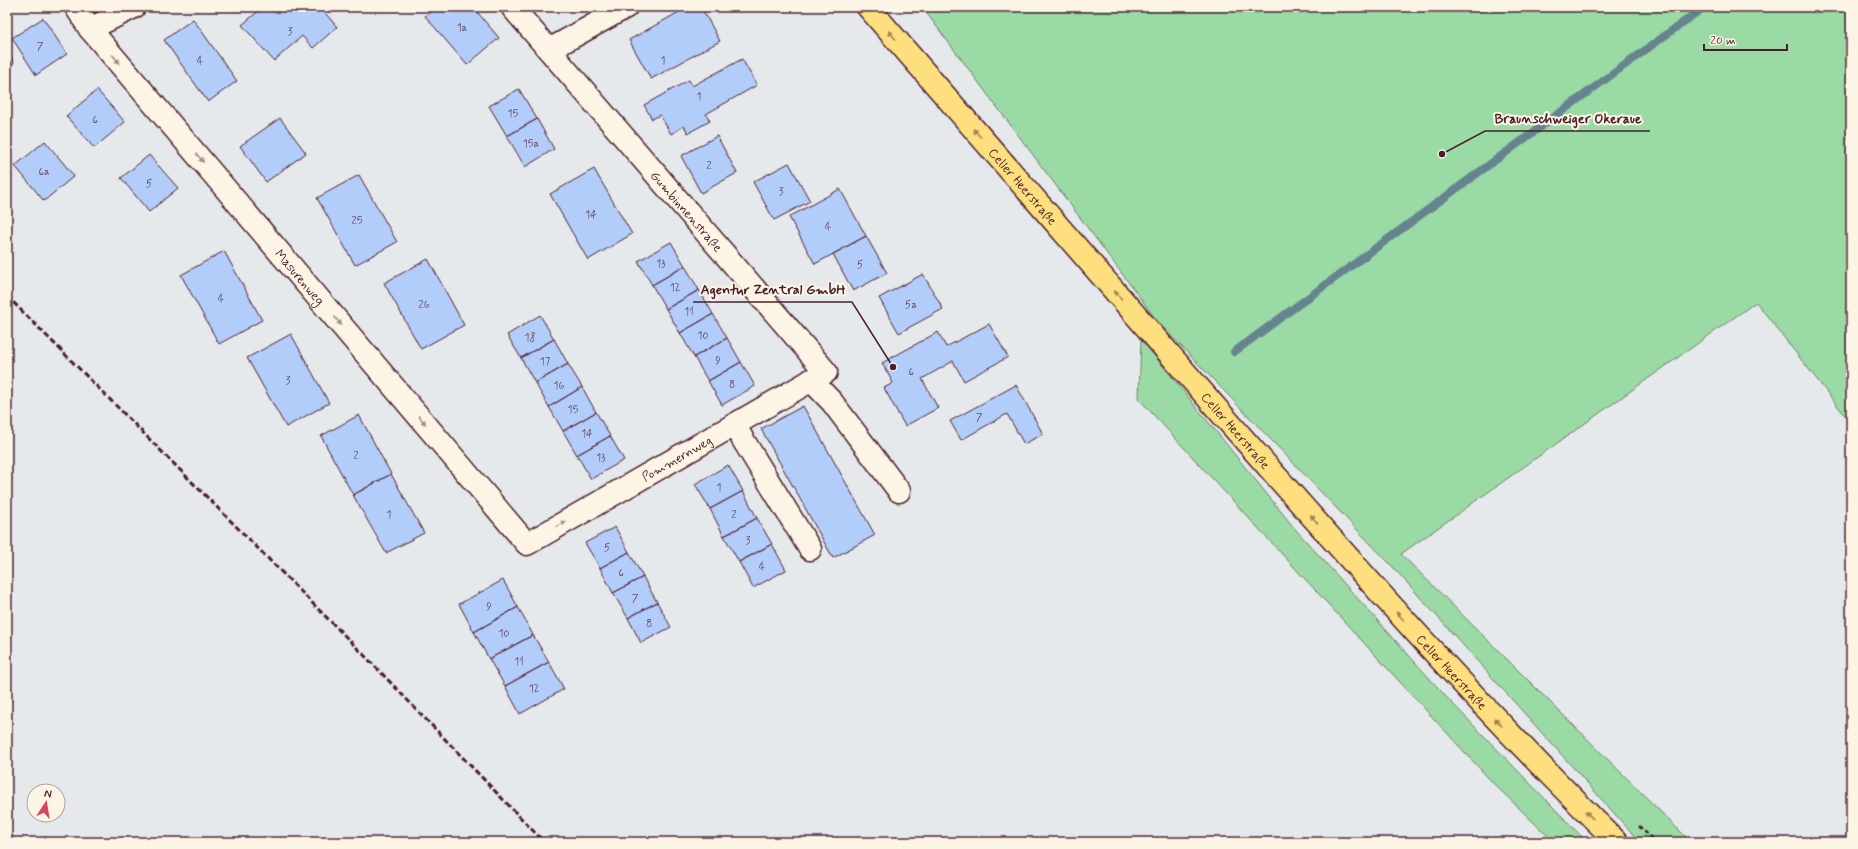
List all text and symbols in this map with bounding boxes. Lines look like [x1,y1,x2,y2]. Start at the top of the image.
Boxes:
house number: 1a [457,21,468,35]
house number: 3 [288,25,293,39]
scale bar [1704,26,1787,52]
one-way arrow [887,30,897,40]
text: 20 m [1710,33,1736,49]
house number: 7 [37,40,44,54]
one-way arrow [111,54,120,64]
house number: 4 [197,54,204,68]
house number: 1 [661,54,666,68]
house number: 1 [697,90,702,104]
callout: Braunschweiger Okeraue [1485,105,1650,131]
house number: 15 [508,107,519,121]
text: Braunschweiger Okeraue [1494,110,1642,129]
house number: 6 [92,113,98,127]
one-way arrow [973,128,982,139]
house number: 15a [523,137,540,151]
street label: Celler Heerstraße [984,145,1060,229]
one-way arrow [195,153,204,163]
house number: 2 [706,159,712,173]
house number: 6a [38,165,50,179]
street label: Gumbinnenstraße [646,168,726,256]
house number: 5 [146,177,153,191]
house number: 3 [779,185,784,199]
house number: 14 [585,208,597,222]
house number: 25 [351,214,363,228]
house number: 4 [825,220,832,234]
street label: Masurenweg [270,246,328,310]
house number: 13 [656,257,666,271]
house number: 5 [857,258,864,272]
callout: Agentur Zentral GmbH [693,276,852,302]
house number: 12 [670,281,681,295]
text: Agentur Zentral GmbH [701,281,845,300]
one-way arrow [1113,289,1122,300]
house number: 4 [218,292,225,306]
house number: 26 [418,298,430,312]
house number: 5a [905,298,917,312]
house number: 11 [684,305,694,319]
one-way arrow [334,316,343,326]
house number: 10 [697,329,709,343]
house number: 18 [525,331,535,345]
house number: 9 [715,354,721,368]
house number: 17 [540,355,551,369]
house number: 6 [908,365,914,379]
house number: 3 [286,374,291,388]
house number: 8 [729,378,735,392]
house number: 16 [554,379,565,393]
street label: Celler Heerstraße [1197,389,1273,473]
house number: 15 [568,403,579,417]
house number: 7 [976,411,983,425]
one-way arrow [418,415,427,426]
house number: 14 [581,427,593,441]
street label: Pommernweg [639,432,715,486]
house number: 2 [353,449,359,463]
house number: 13 [596,451,606,465]
house number: 1 [717,481,722,495]
house number: 1 [387,508,392,522]
house number: 2 [731,508,737,522]
one-way arrow [1309,514,1318,524]
one-way arrow [555,521,567,528]
house number: 3 [746,534,751,548]
house number: 5 [604,541,611,555]
house number: 4 [759,560,766,574]
house number: 6 [618,566,624,580]
house number: 7 [632,592,639,606]
house number: 9 [486,600,492,614]
one-way arrow [1396,611,1405,621]
house number: 8 [646,617,652,631]
house number: 10 [498,627,510,641]
street label: Celler Heerstraße [1412,631,1490,714]
house number: 11 [514,655,524,669]
house number: 12 [529,682,540,696]
one-way arrow [1493,717,1503,727]
north arrow [26,783,66,823]
text: N [43,787,53,802]
one-way arrow [1584,810,1594,820]

